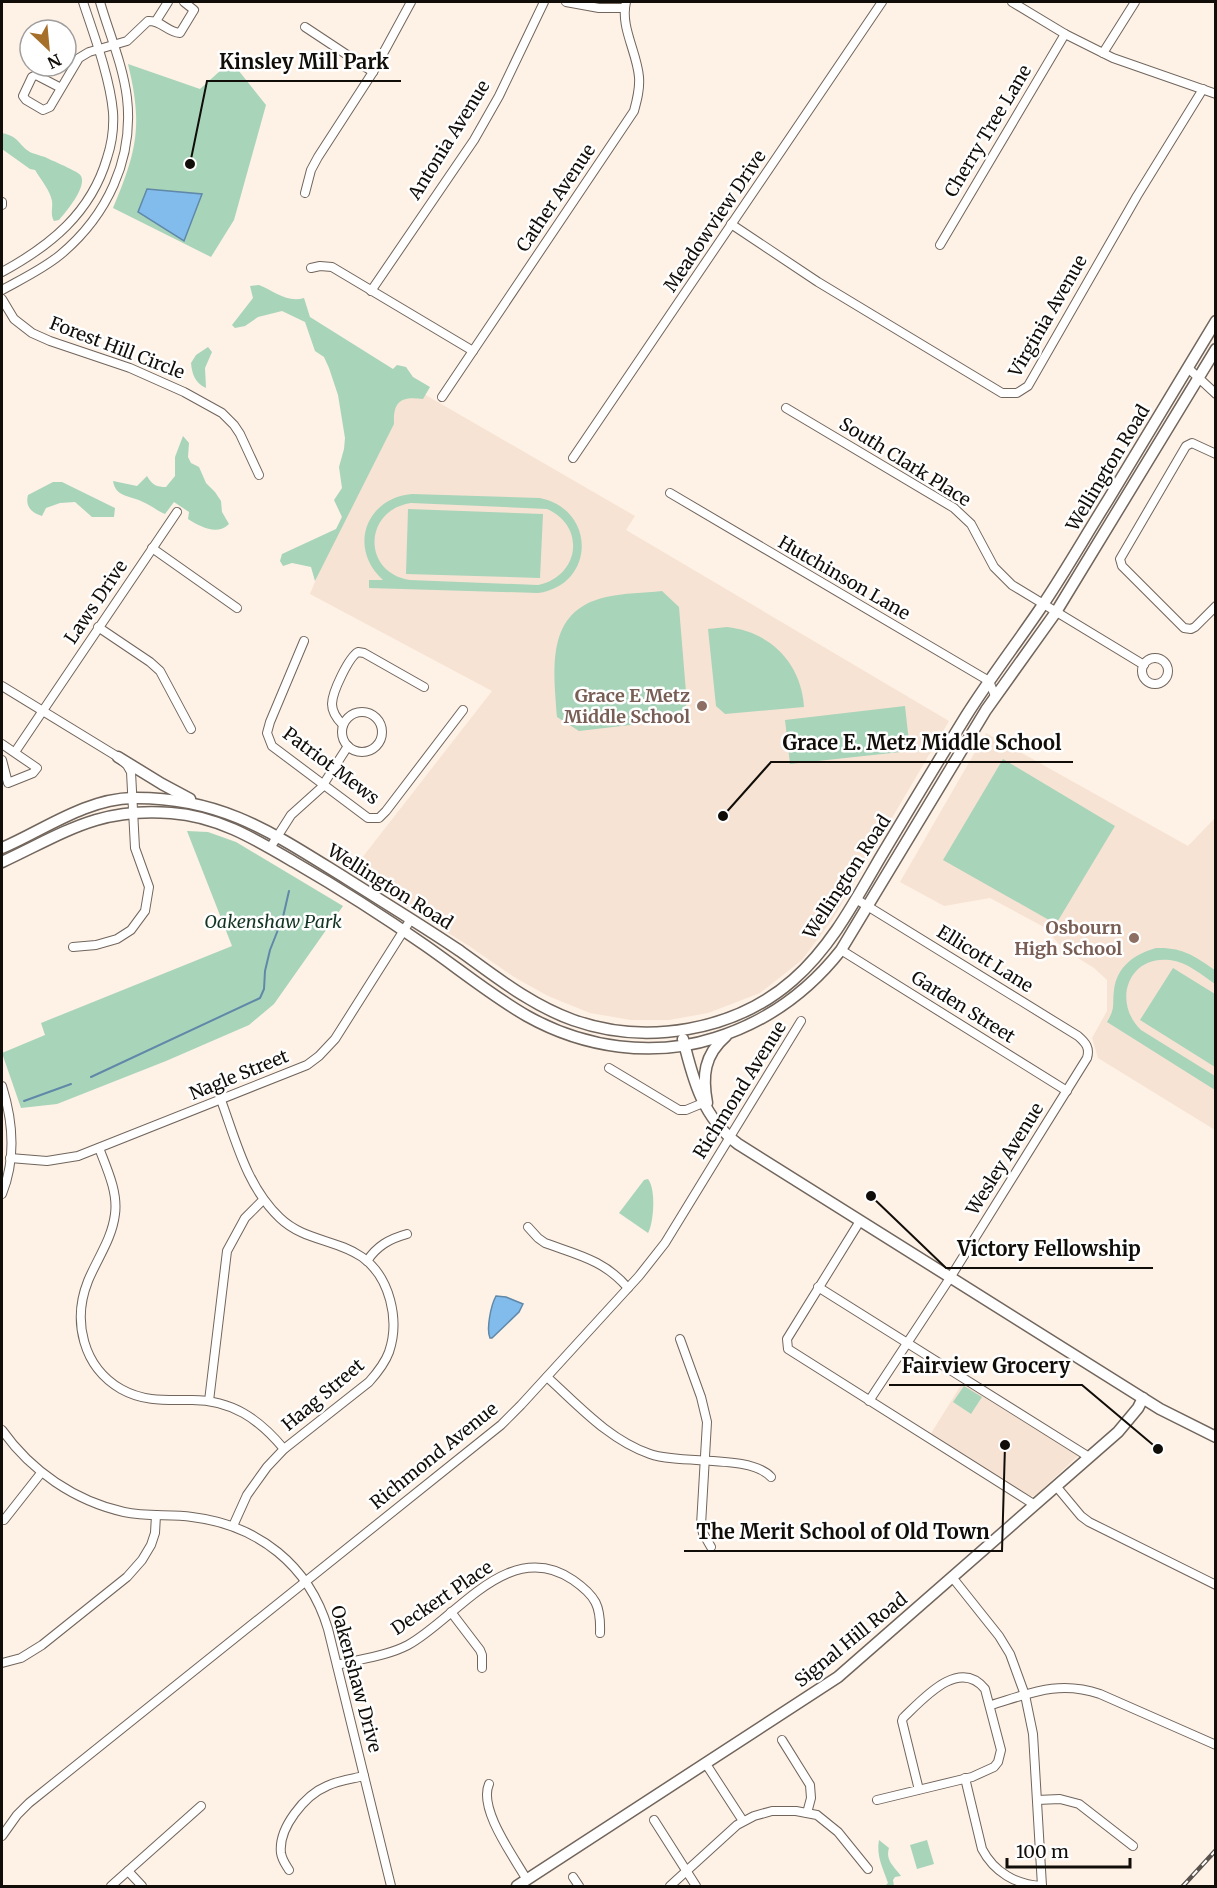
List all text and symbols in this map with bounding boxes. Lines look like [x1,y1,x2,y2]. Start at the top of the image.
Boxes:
north arrow [18,18,78,78]
callout: Kinsley Mill Park [207,43,401,81]
text: Kinsley Mill Park [219,49,389,74]
text: N [44,50,65,73]
street label: Cherry Tree Lane [939,60,1036,201]
street label: Antonia Avenue [402,76,494,204]
street label: Cather Avenue [511,139,600,256]
street label: Meadowview Drive [659,145,771,296]
street label: Virginia Avenue [1003,251,1092,382]
street label: Forest Hill Circle [47,311,188,384]
street label: Wellington Road [1060,400,1154,536]
street label: South Clark Place [835,412,975,511]
street label: Hutchinson Lane [774,530,914,625]
street label: Laws Drive [59,555,132,648]
place label: Grace E Metz Middle School [564,684,690,728]
marker: Grace E Metz Middle School [695,699,709,713]
street label: Patriot Mews [278,722,384,809]
callout: Grace E. Metz Middle School [771,724,1073,762]
text: Grace E. Metz Middle School [783,730,1062,755]
street label: Wellington Road [797,810,895,944]
street label: Wellington Road [323,838,457,934]
park label: Oakenshaw Park [204,910,342,933]
place label: Osbourn High School [1014,916,1122,960]
street label: Ellicott Lane [933,920,1038,997]
marker: Osbourn High School [1127,931,1141,945]
street label: Garden Street [907,965,1020,1048]
street label: Richmond Avenue [688,1017,791,1163]
street label: Nagle Street [186,1044,292,1105]
street label: Wesley Avenue [960,1098,1048,1220]
callout: Victory Fellowship [946,1230,1153,1268]
text: Victory Fellowship [956,1236,1141,1261]
callout: Fairview Grocery [889,1347,1082,1385]
text: Fairview Grocery [902,1353,1071,1378]
street label: Haag Street [277,1354,369,1436]
street label: Richmond Avenue [365,1397,502,1514]
callout: The Merit School of Old Town [684,1513,1002,1551]
text: The Merit School of Old Town [696,1519,990,1544]
street label: Deckert Place [387,1555,497,1640]
street label: Signal Hill Road [790,1587,912,1692]
street label: Oakenshaw Drive [326,1603,387,1755]
scale bar [1007,1831,1130,1869]
text: 100 m [1016,1840,1069,1863]

